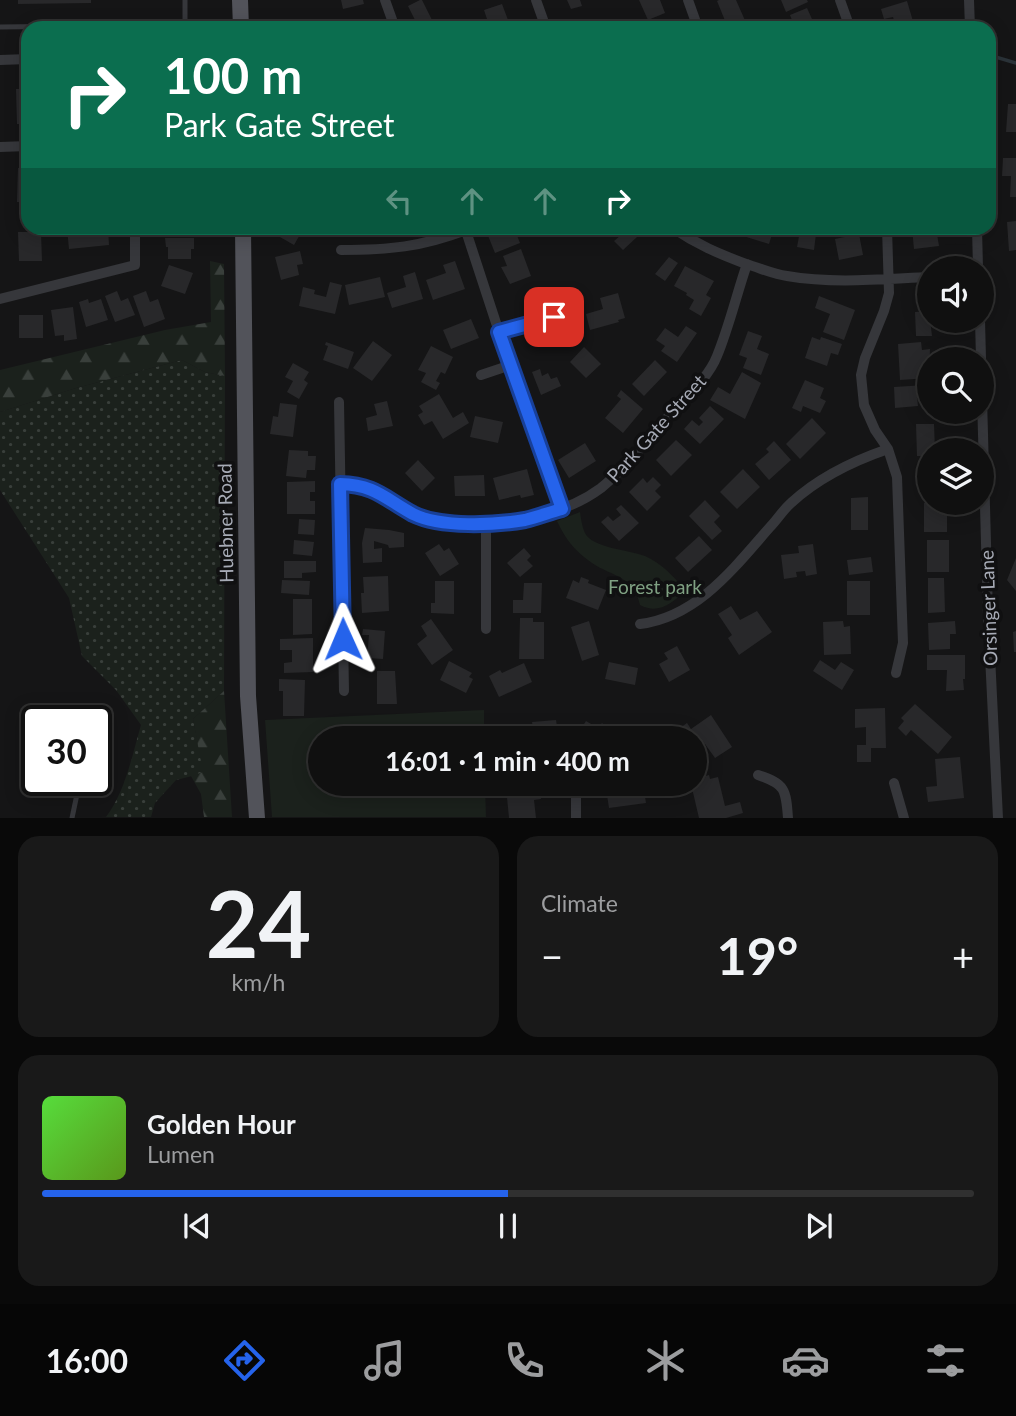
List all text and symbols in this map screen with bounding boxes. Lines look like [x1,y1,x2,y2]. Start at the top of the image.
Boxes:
text: 100 m [164,46,302,104]
icon: right [49,49,140,140]
text: Park Gate Street [164,105,394,144]
icon: left [380,182,418,220]
icon: ahead [453,182,491,220]
icon: ahead [526,182,564,220]
icon: right [599,182,637,220]
map controls [917,256,994,515]
button: sound [917,256,994,333]
pin [524,287,584,347]
icon: arrive [535,298,573,336]
button: search [917,347,994,424]
street label: Park Gate Street [602,369,710,487]
button: layers [917,438,994,515]
street label: Huebner Road [212,463,238,583]
street label: Orsinger Lane [974,550,1002,666]
park label: Forest park [608,575,702,598]
position arrow [306,602,380,676]
speed limit sign: 30 [21,705,112,796]
text: 16:01 · 1 min · 400 m [385,745,630,777]
text: 24 [206,868,311,977]
text: Climate [541,889,618,917]
text: 19° [717,924,798,986]
text: − [541,933,563,979]
text: + [952,933,974,979]
text: km/h [232,968,285,996]
text: Golden Hour [147,1108,296,1140]
text: Lumen [147,1140,215,1168]
icon: previous [178,1207,216,1245]
icon: pause [489,1207,527,1245]
icon: next [800,1207,838,1245]
icon: directions [220,1336,269,1385]
icon: music [360,1336,409,1385]
icon: phone [500,1336,549,1385]
icon: climate [641,1336,690,1385]
icon: car [781,1336,830,1385]
icon: filters [921,1336,970,1385]
text: 16:00 [46,1341,128,1380]

